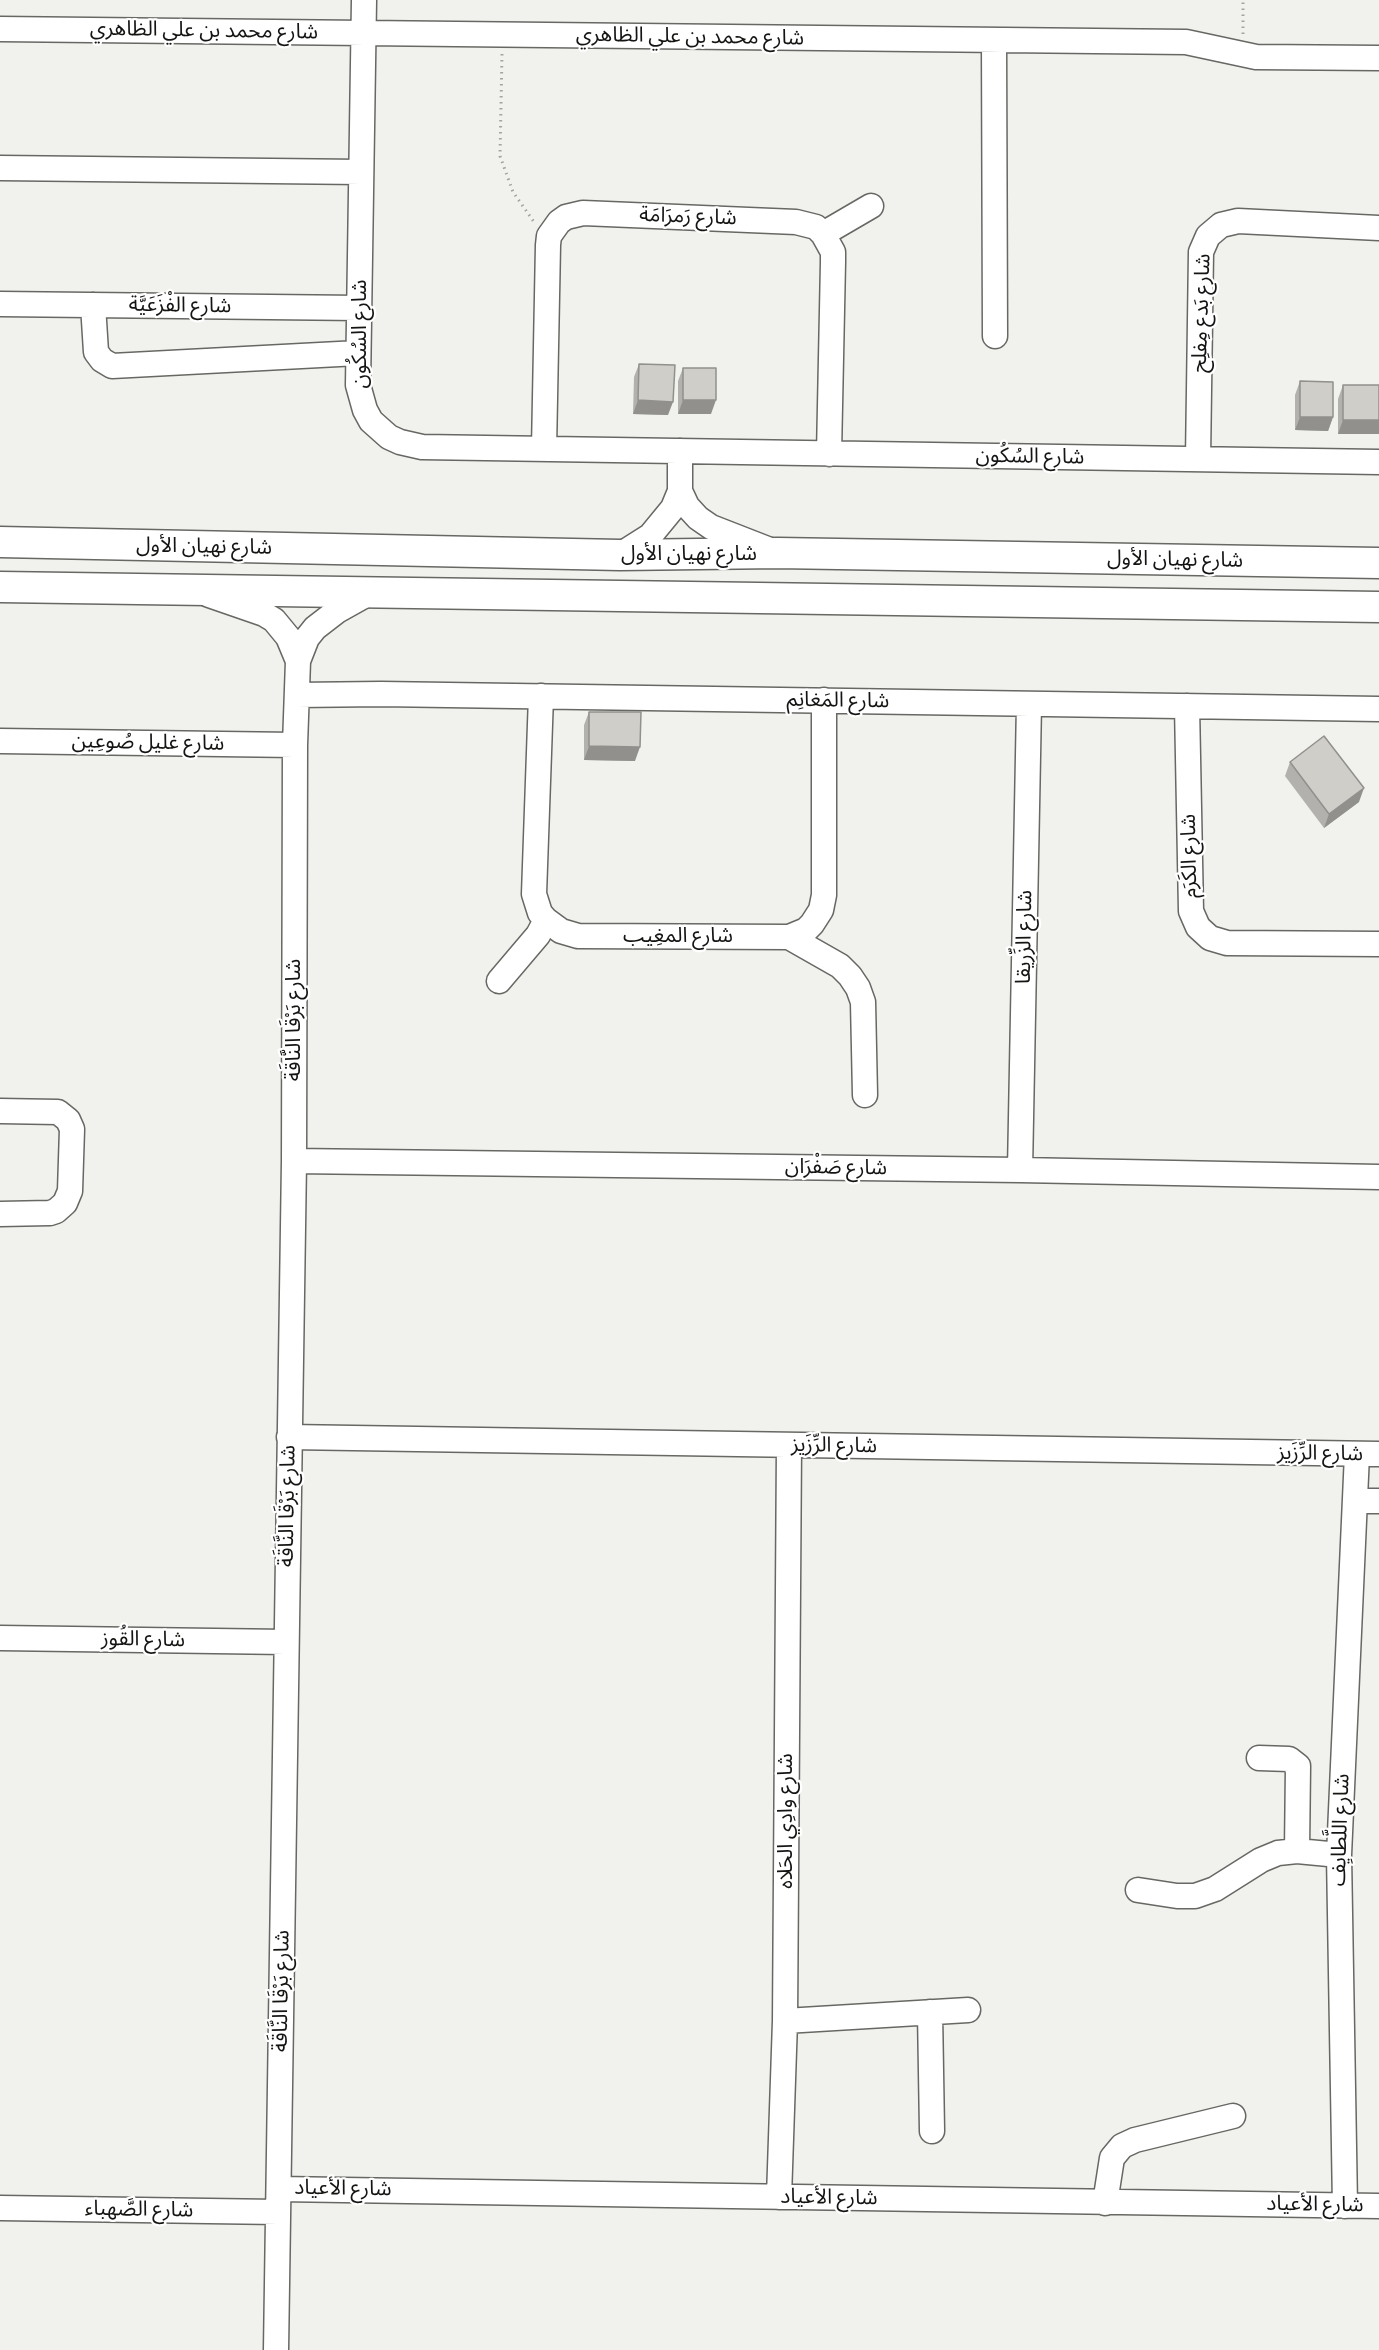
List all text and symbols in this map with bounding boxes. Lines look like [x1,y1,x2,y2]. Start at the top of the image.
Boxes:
street label: شارع محمد بن علي الظاهري [90,16,318,46]
street label: شارع محمد بن علي الظاهري [576,22,804,52]
street label: شارع رَمرَامَة [639,203,737,231]
street label: شارع بَدع مِفلِح [1187,253,1217,373]
street label: شارع السُكُون [347,280,373,388]
street label: شارع الفْزَعَيَّة [128,293,232,319]
street label: شارع السُكُون [975,443,1085,471]
street label: شارع نهيان الأول [136,533,272,561]
street label: شارع نهيان الأول [621,541,757,567]
street label: شارع نهيان الأول [1107,546,1243,574]
street label: شارع المَغانِم [786,688,890,714]
street label: شارع غليل صُوعِين [71,729,225,757]
street label: شارع الكَرَم [1177,814,1203,898]
street label: شارع الزِّريقا [1012,890,1038,984]
street label: شارع المغِيب [623,923,733,949]
street label: شارع بَرْقَا النَّاقَة [281,959,307,1081]
street label: شارع صَفْرَان [785,1155,887,1181]
street label: شارع الرِّزَيز [791,1433,877,1459]
street label: شارع الرِّزَيز [1277,1441,1363,1467]
street label: شارع بَرْقَا النَّاقَة [274,1445,302,1567]
street label: شارع القُوز [101,1627,185,1653]
street label: شارع وادِي الحَلاه [773,1753,799,1889]
street label: شارع اللَّطايِف [1326,1773,1356,1887]
street label: شارع بَرْقَا النَّاقَة [268,1930,296,2052]
street label: شارع الأعياد [294,2176,392,2202]
street label: شارع الأعياد [780,2185,878,2211]
street label: شارع الأعياد [1266,2192,1364,2218]
street label: شارع الصَّهباء [85,2196,193,2224]

